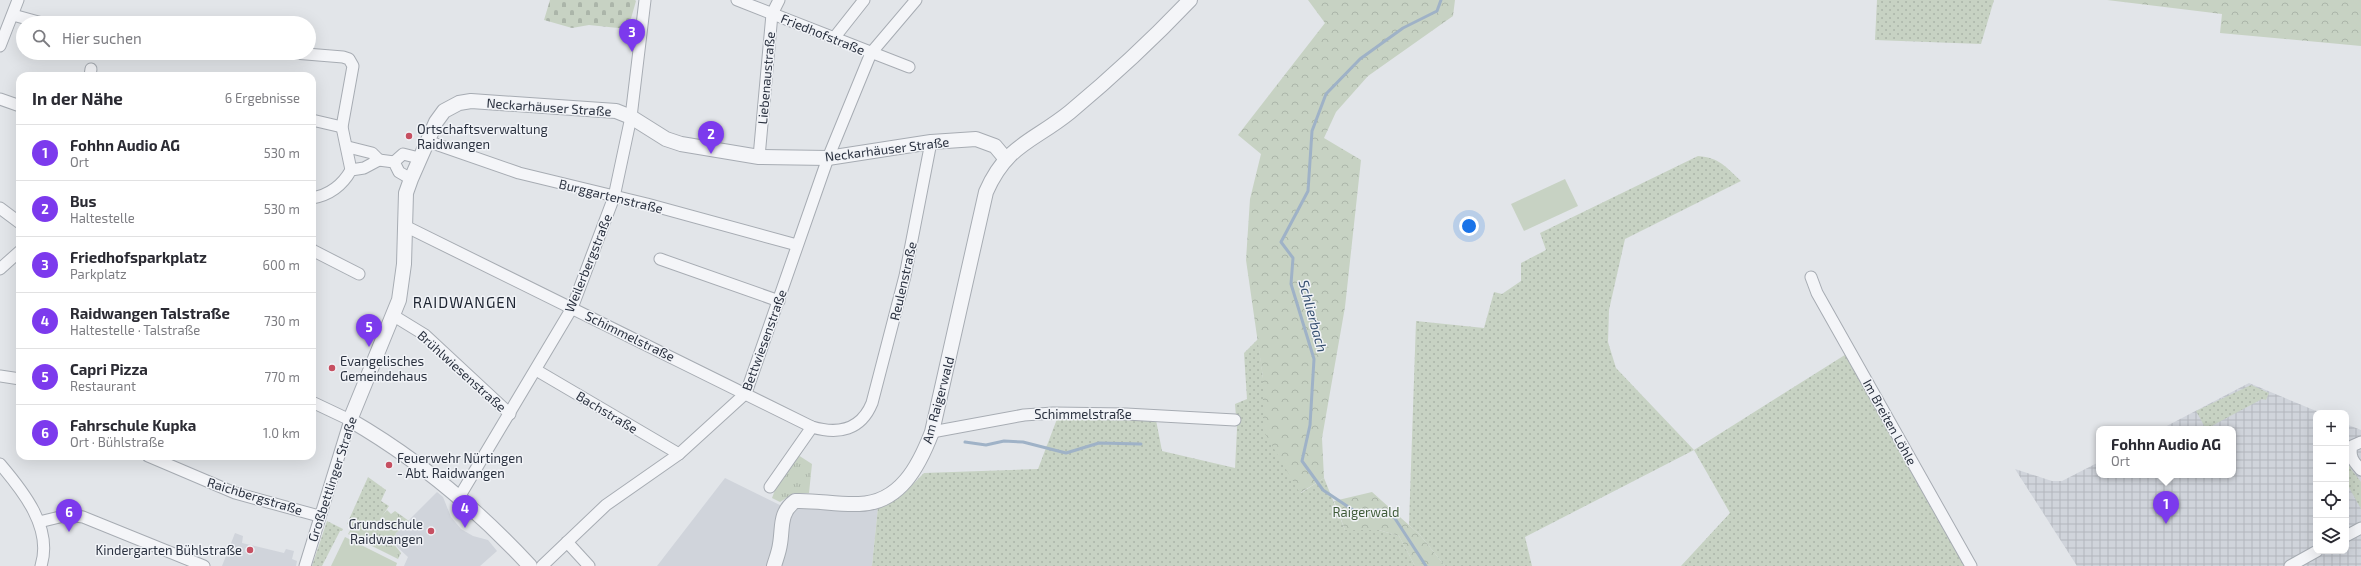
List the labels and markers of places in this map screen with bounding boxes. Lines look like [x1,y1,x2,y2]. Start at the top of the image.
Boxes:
pin: 3 [619,19,645,52]
place label: Ortschaftsverwaltung Raidwangen [417,121,548,152]
pin: 2 [698,121,724,154]
marker: Ortschaftsverwaltung Raidwangen [404,131,414,141]
pin: 5 [356,314,382,347]
place label: Evangelisches Gemeindehaus [340,353,427,384]
marker: Evangelisches Gemeindehaus [327,363,337,373]
place label: Feuerwehr Nürtingen - Abt. Raidwangen [397,450,523,481]
marker: Feuerwehr Nürtingen - Abt. Raidwangen [384,460,394,470]
pin: 1 [2153,491,2179,524]
pin: 4 [452,495,478,528]
pin: 6 [56,499,82,532]
place label: Grundschule Raidwangen [348,516,423,547]
marker: Grundschule Raidwangen [426,526,436,536]
place label: Kindergarten Bühlstraße [95,542,242,558]
marker: Kindergarten Bühlstraße [245,545,255,555]

